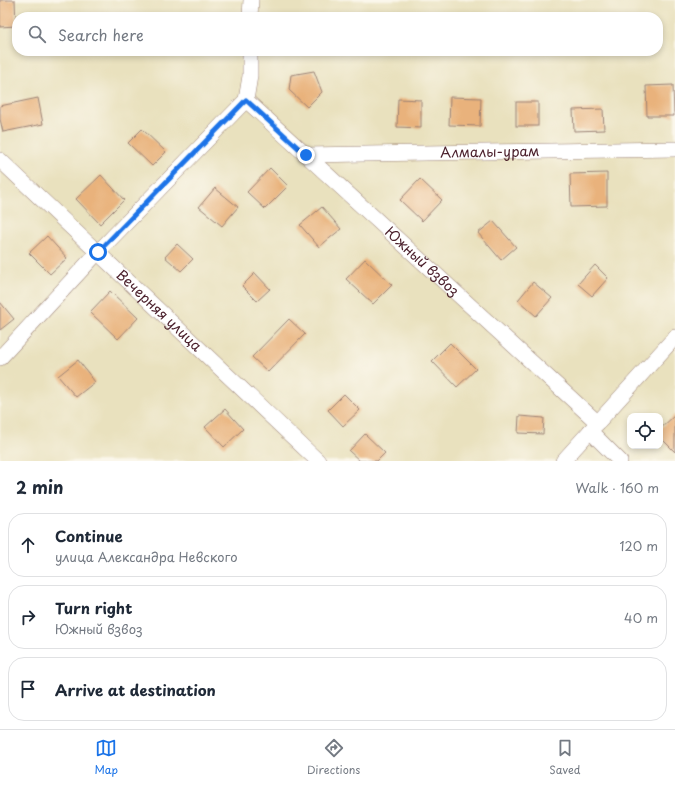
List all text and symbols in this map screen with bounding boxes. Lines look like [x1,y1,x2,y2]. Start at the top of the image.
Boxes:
search box [12,12,663,56]
icon: search [26,23,48,45]
text: Search here [58,23,144,46]
street label: Алмалы-урам [440,140,540,163]
route end [297,146,315,164]
street label: Южный взвоз [381,222,464,301]
route start [89,243,107,261]
street label: Вечерняя улица [112,264,207,356]
map controls [627,413,663,449]
button: locate [627,413,663,449]
text: 2 min [16,474,63,500]
text: Walk · 160 m [576,478,659,497]
text: Continue [55,524,123,547]
icon: ahead [17,534,39,556]
text: 120 m [619,536,658,555]
text: улица Александра Невского [55,547,238,566]
text: Turn right [55,596,132,619]
icon: right [17,606,39,628]
text: 40 m [624,608,658,627]
text: Южный взвоз [55,619,143,638]
icon: arrive [17,678,39,700]
text: Arrive at destination [55,678,216,701]
tab: Map [94,737,118,778]
tab: Directions [307,737,360,778]
tab: Saved [549,737,581,778]

